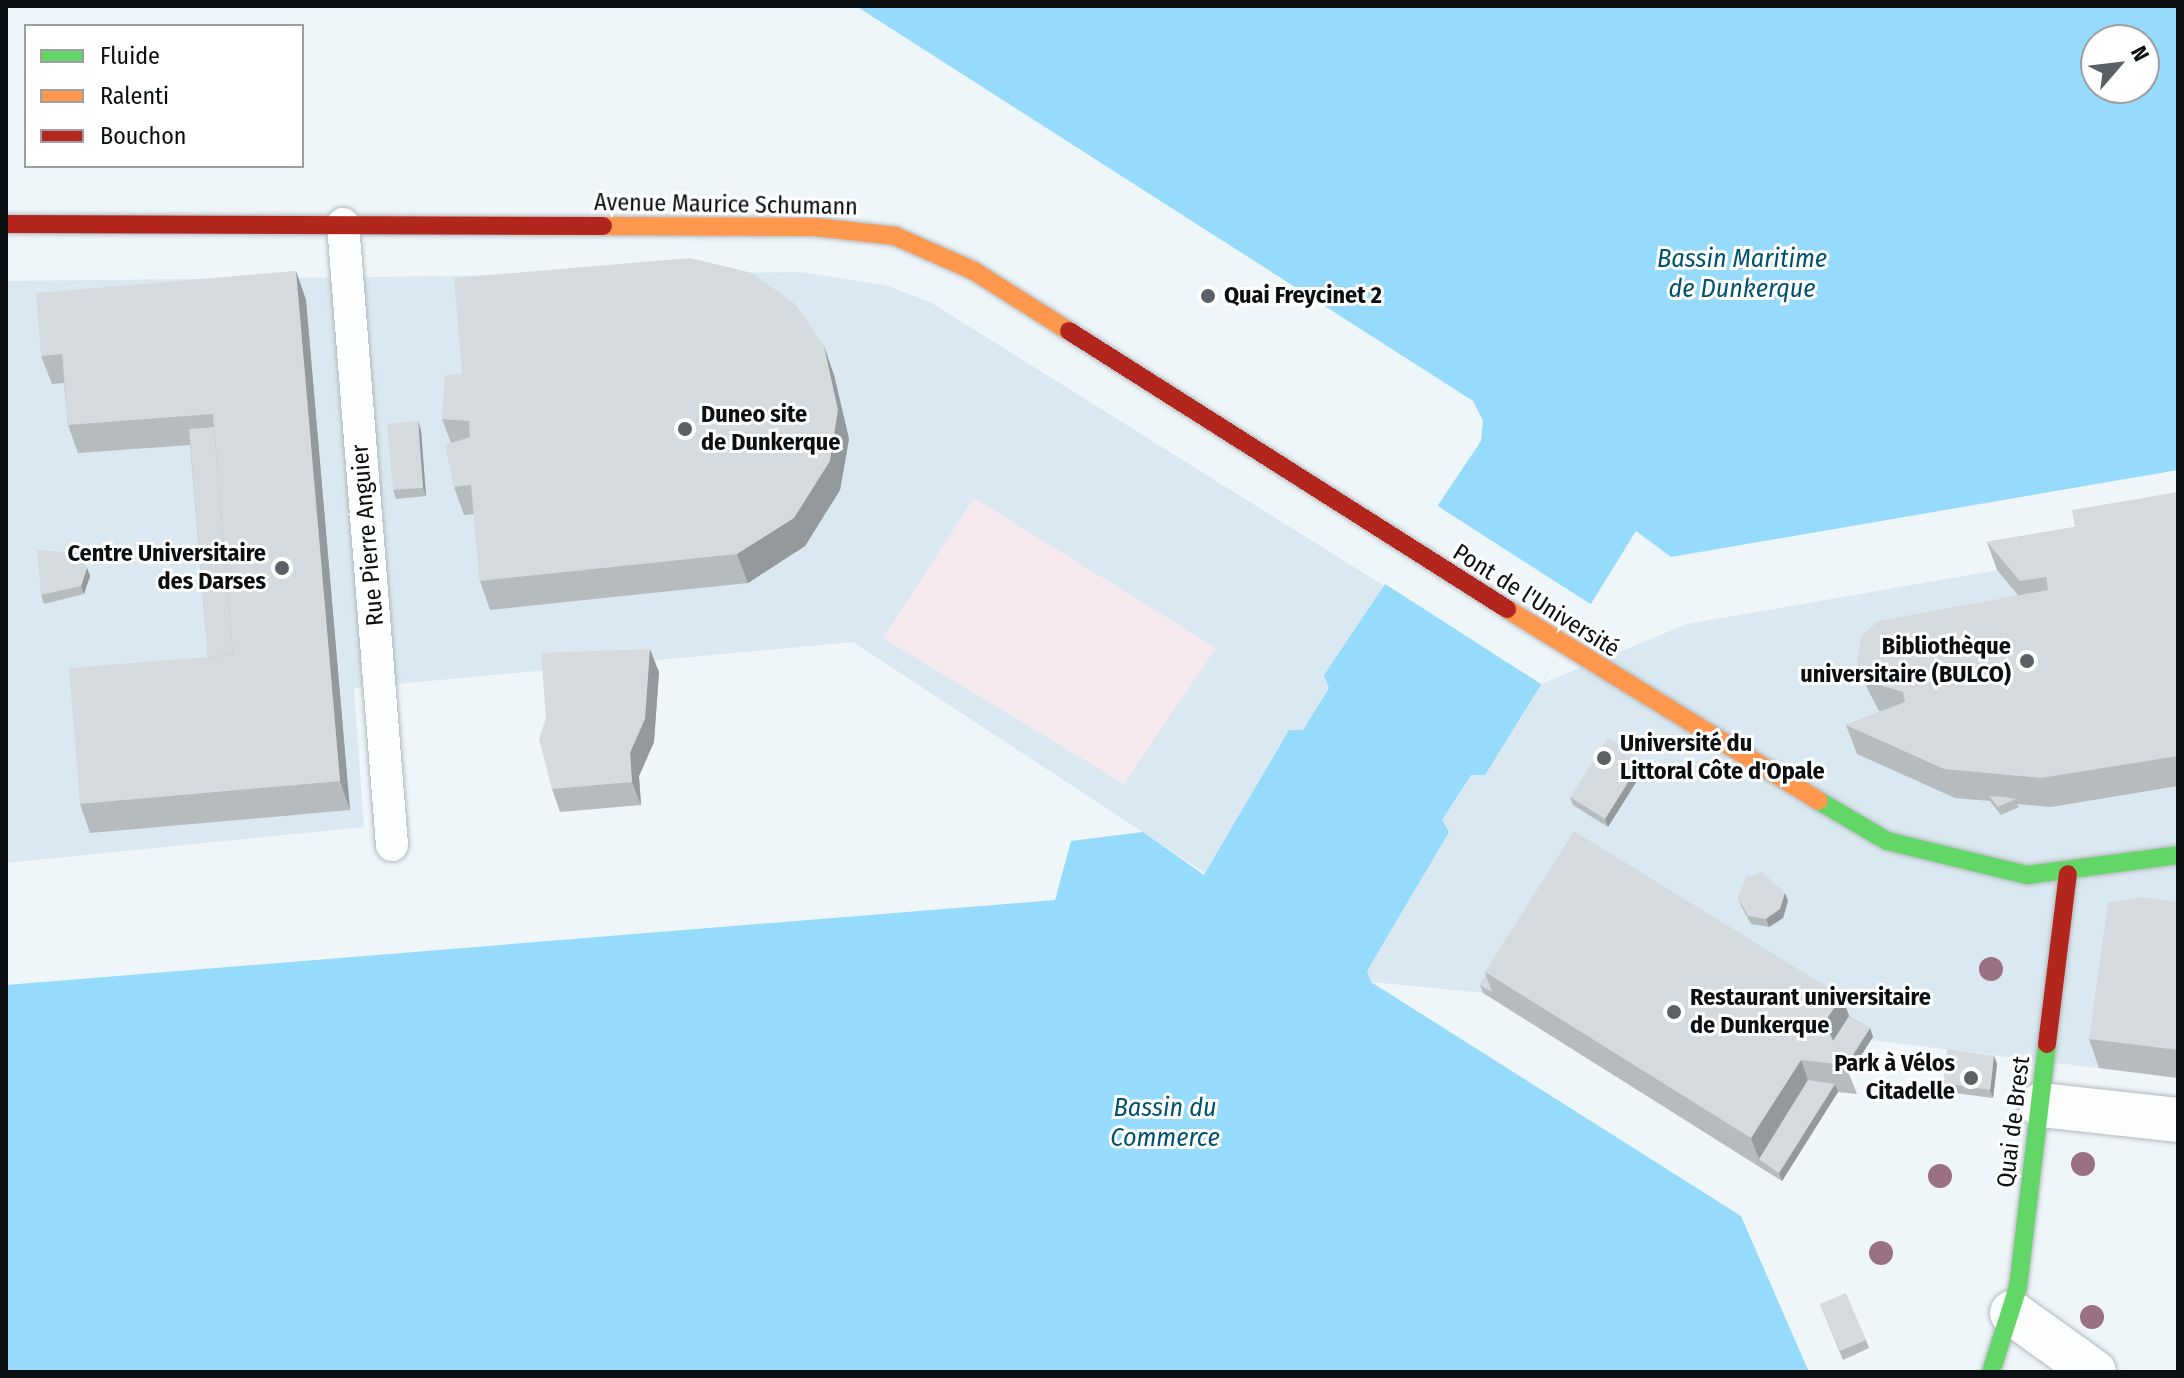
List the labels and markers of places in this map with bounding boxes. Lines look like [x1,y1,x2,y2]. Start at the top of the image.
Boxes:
place label: Quai Freycinet 2 [1224,282,1382,310]
marker: Quai Freycinet 2 [1199,287,1217,305]
place label: Duneo site de Dunkerque [701,401,840,457]
marker: Duneo site de Dunkerque [676,420,694,438]
place label: Centre Universitaire des Darses [67,540,266,596]
marker: Centre Universitaire des Darses [273,559,291,577]
place label: Bibliothèque universitaire (BULCO) [1800,633,2011,689]
marker: Bibliothèque universitaire (BULCO) [2018,652,2036,670]
place label: Université du Littoral Côte d'Opale [1620,730,1825,786]
marker: Université du Littoral Côte d'Opale [1595,749,1613,767]
place label: Restaurant universitaire de Dunkerque [1690,984,1931,1040]
marker: Restaurant universitaire de Dunkerque [1665,1003,1683,1021]
place label: Park à Vélos Citadelle [1834,1050,1955,1106]
marker: Park à Vélos Citadelle [1962,1069,1980,1087]

